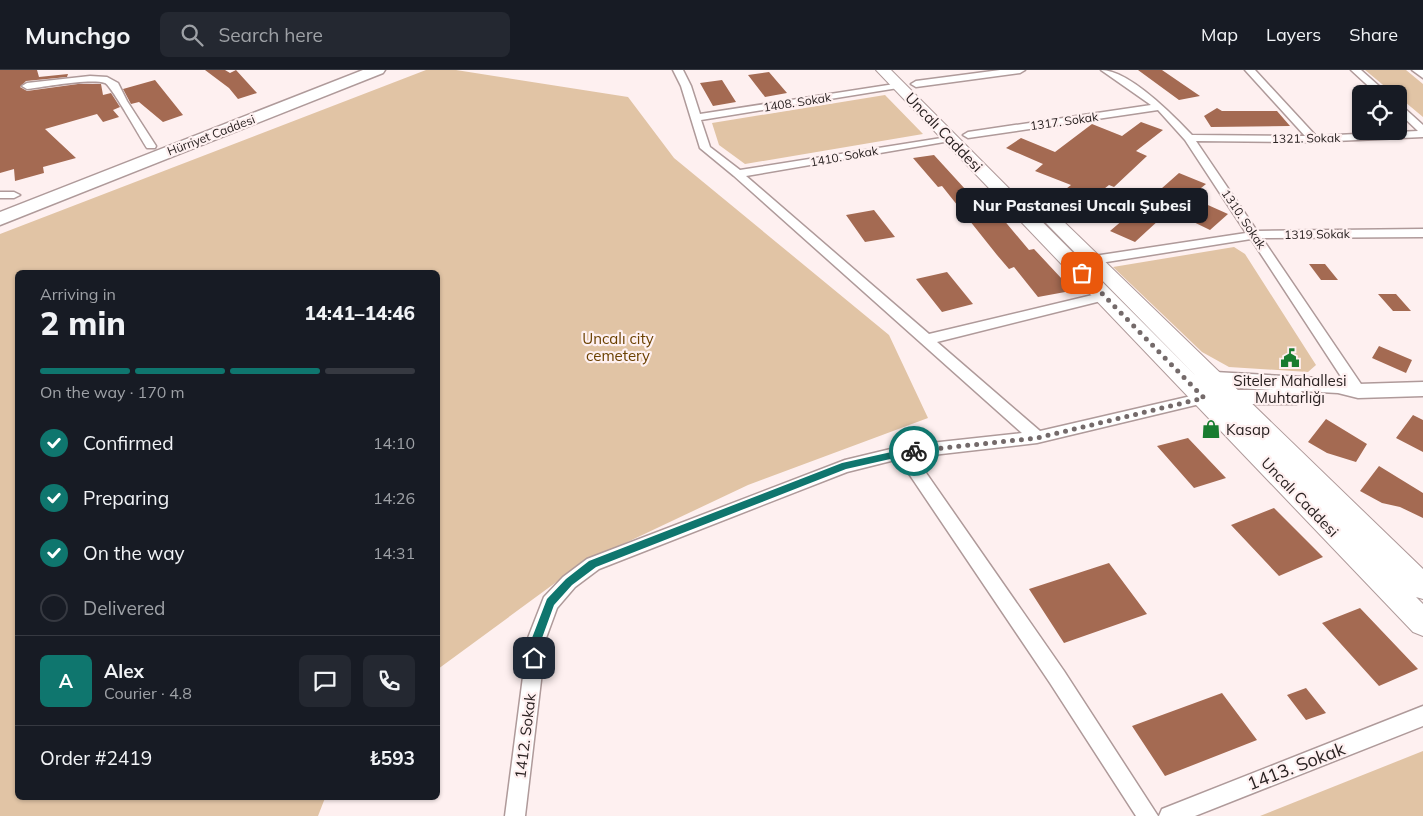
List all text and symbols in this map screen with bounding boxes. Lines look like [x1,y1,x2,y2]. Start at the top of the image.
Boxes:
search box [160,12,510,57]
text: Munchgo [25,20,130,50]
icon: search [178,21,206,49]
text: Search here [218,23,323,47]
text: Map [1201,23,1238,46]
text: Layers [1266,23,1321,46]
text: Share [1349,23,1398,46]
map controls [1352,85,1407,140]
button: locate [1352,85,1407,140]
street label: Uncalı Caddesi [901,88,987,176]
street label: 1408. Sokak [762,89,833,115]
street label: 1317. Sokak [1029,109,1100,133]
street label: Hürriyet Caddesi [165,111,257,159]
street label: 1321. Sokak [1272,130,1341,146]
street label: 1410. Sokak [809,143,880,169]
street label: 1310. Sokak [1219,186,1270,252]
callout: Nur Pastanesi Uncalı Şubesi [956,188,1208,223]
text: Nur Pastanesi Uncalı Şubesi [973,195,1191,215]
street label: 1319 Sokak [1284,226,1351,242]
pin [1061,252,1103,294]
icon: bag [1068,259,1096,287]
text: Arriving in [40,284,116,304]
text: 14:41–14:46 [304,301,415,325]
text: 2 min [40,303,126,343]
park label: Uncalı city cemetery [582,329,654,365]
public building icon: Siteler Mahallesi Muhtarlığı [1279,347,1301,369]
place label: Siteler Mahallesi Muhtarlığı [1233,371,1347,407]
text: On the way · 170 m [40,382,185,402]
shop icon: Kasap [1200,418,1222,440]
place label: Kasap [1226,420,1270,439]
courier [889,426,939,476]
icon: check [40,429,68,457]
text: Confirmed [83,431,174,455]
text: 14:10 [373,433,415,453]
icon: bike [900,437,928,465]
street label: Uncalı Caddesi [1257,453,1343,541]
icon: check [40,484,68,512]
text: Preparing [83,486,169,510]
text: 14:26 [373,488,415,508]
icon: check [40,539,68,567]
text: On the way [83,541,185,565]
text: 14:31 [373,543,415,563]
text: Delivered [83,596,165,620]
pin [513,637,555,679]
icon: home [520,644,548,672]
button: chat [299,655,351,707]
button: phone [363,655,415,707]
text: Alex [104,659,144,683]
text: A [59,669,73,693]
text: Courier · 4.8 [104,683,192,703]
street label: 1412. Sokak [510,692,540,780]
street label: 1413. Sokak [1244,737,1349,795]
text: Order #2419 [40,746,152,770]
text: ₺593 [369,746,415,770]

